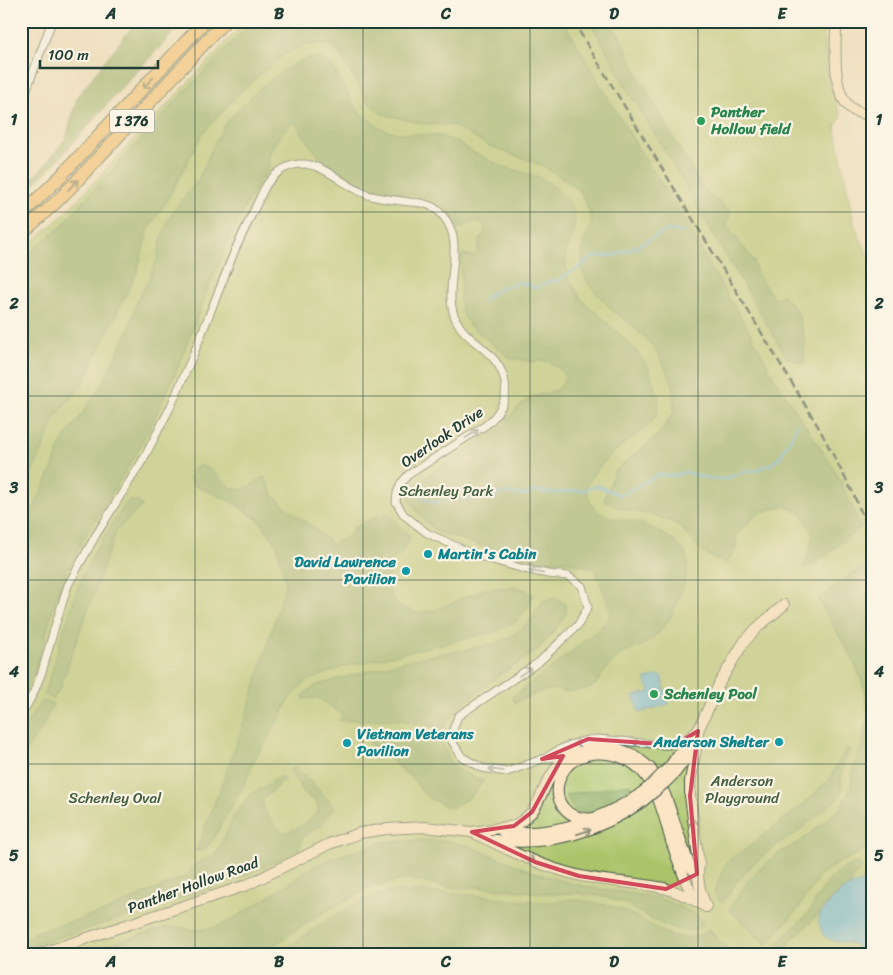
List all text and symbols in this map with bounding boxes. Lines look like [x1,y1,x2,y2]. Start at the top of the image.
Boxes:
text: A [105,0,116,28]
text: B [274,0,285,28]
text: C [440,0,452,28]
text: D [609,0,619,28]
text: E [778,0,788,28]
scale bar [40,38,158,70]
text: 100 m [48,42,89,68]
one-way arrow [142,76,154,89]
place label: Panther Hollow field [710,99,791,142]
text: 1 [11,105,18,134]
text: 1 [876,105,883,134]
road number: I 376 [110,110,154,132]
marker: Panther Hollow field [695,115,707,127]
one-way arrow [67,179,79,192]
text: 2 [8,289,19,318]
text: 2 [873,289,884,318]
street label: Overlook Drive [395,399,489,475]
one-way arrow [465,429,479,439]
text: 3 [9,473,19,502]
text: 3 [874,473,884,502]
park label: Schenley Park [398,478,495,504]
place label: Martin's Cabin [437,541,537,567]
marker: Martin's Cabin [422,548,434,560]
place label: David Lawrence Pavilion [295,549,397,592]
marker: David Lawrence Pavilion [400,565,412,577]
one-way arrow [529,567,545,576]
text: 4 [8,657,19,686]
text: 4 [873,657,884,686]
one-way arrow [518,666,532,677]
place label: Schenley Pool [663,681,757,707]
marker: Schenley Pool [648,688,660,700]
place label: Vietnam Veterans Pavilion [357,721,475,764]
place label: Anderson Shelter [653,729,771,755]
marker: Anderson Shelter [773,736,785,748]
marker: Vietnam Veterans Pavilion [341,737,353,749]
one-way arrow [574,737,590,747]
one-way arrow [633,738,649,747]
one-way arrow [488,765,504,775]
park label: Anderson Playground [705,768,780,811]
park label: Schenley Oval [69,785,162,811]
one-way arrow [689,818,699,834]
one-way arrow [576,826,592,836]
text: 5 [9,841,19,870]
text: 5 [874,841,884,870]
street label: Panther Hollow Road [124,849,263,921]
one-way arrow [521,854,536,864]
text: A [105,947,116,975]
text: B [274,947,285,975]
text: C [440,947,452,975]
text: D [609,947,619,975]
text: E [778,947,788,975]

